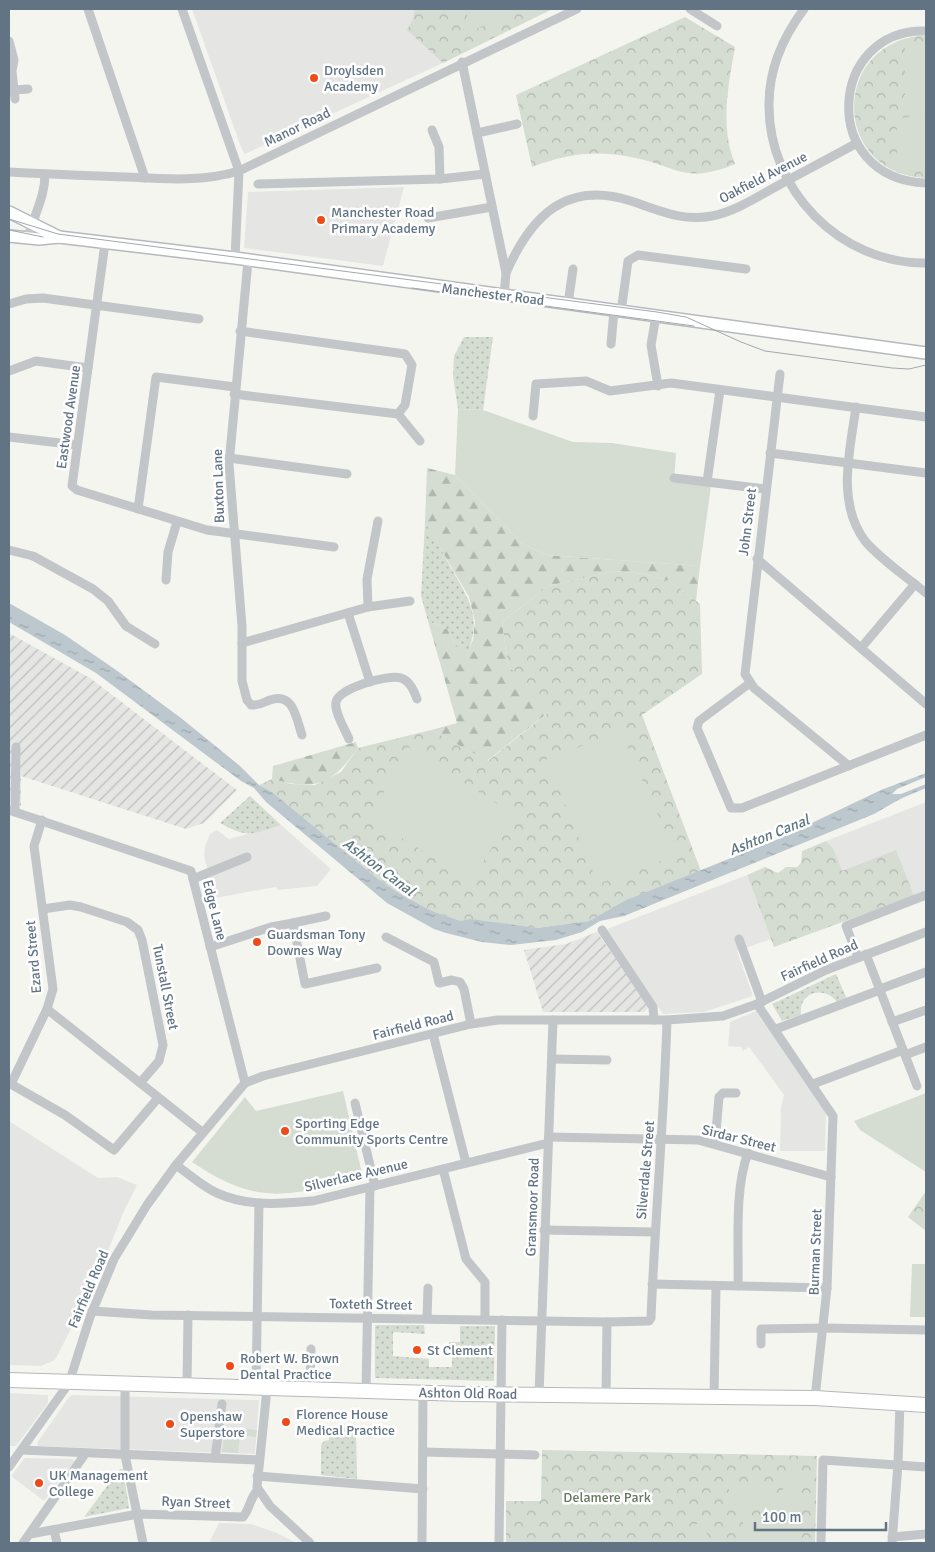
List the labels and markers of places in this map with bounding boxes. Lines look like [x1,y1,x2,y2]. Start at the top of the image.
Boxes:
place label: Droylsden Academy [324,62,384,95]
marker: Droylsden Academy [308,72,320,84]
place label: Manchester Road Primary Academy [331,204,436,237]
marker: Manchester Road Primary Academy [315,214,327,226]
place label: Guardsman Tony Downes Way [267,926,366,959]
marker: Guardsman Tony Downes Way [251,936,263,948]
place label: Sporting Edge Community Sports Centre [295,1115,448,1148]
marker: Sporting Edge Community Sports Centre [279,1125,291,1137]
place label: St Clement [427,1342,493,1359]
marker: St Clement [411,1344,423,1356]
place label: Robert W. Brown Dental Practice [240,1350,339,1383]
marker: Robert W. Brown Dental Practice [224,1360,236,1372]
place label: Florence House Medical Practice [296,1406,395,1439]
place label: Openshaw Superstore [180,1408,245,1441]
marker: Florence House Medical Practice [280,1416,292,1428]
marker: Openshaw Superstore [164,1418,176,1430]
place label: UK Management College [49,1467,148,1500]
marker: UK Management College [33,1477,45,1489]

